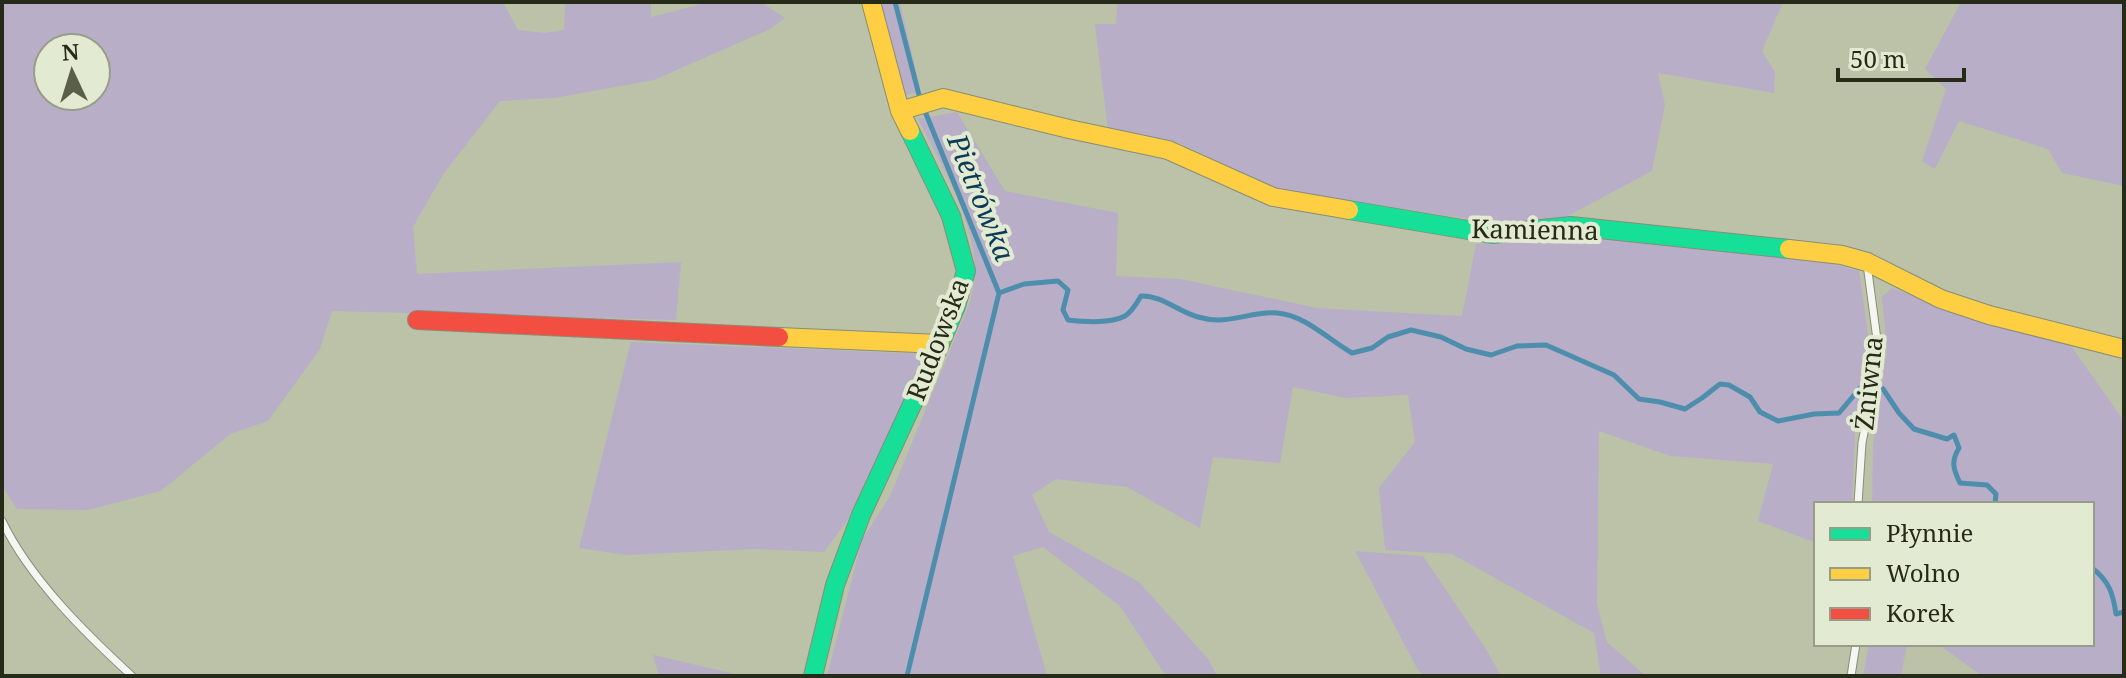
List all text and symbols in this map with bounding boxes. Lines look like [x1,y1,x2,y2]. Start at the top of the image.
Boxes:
north arrow [32,32,112,112]
scale bar [1838,32,1964,82]
text: N [61,35,80,67]
text: 50 m [1850,42,1906,75]
water label: Pietrówka [939,127,1025,267]
street label: Kamienna [1471,210,1599,248]
street label: Rudowska [897,273,977,405]
street label: Żniwna [1845,334,1891,432]
legend [1814,502,2094,646]
text: Płynnie [1886,516,1973,549]
text: Wolno [1886,556,1960,589]
text: Korek [1886,596,1955,629]

